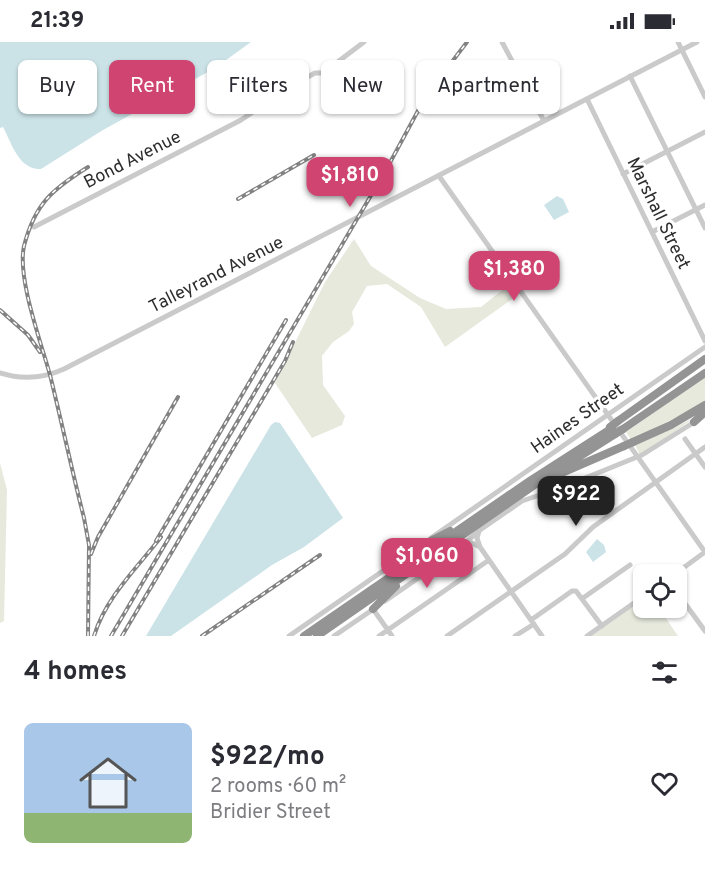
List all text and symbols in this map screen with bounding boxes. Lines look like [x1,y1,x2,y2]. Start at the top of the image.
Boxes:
text: 21:39 [30,8,84,35]
chip: Buy [18,60,97,114]
chip: Rent [109,60,195,114]
chip: Filters [207,60,309,114]
chip: New [321,60,404,114]
chip: Apartment [416,60,560,114]
street label: Bond Avenue [80,126,185,195]
street label: Marshall Street [621,154,695,273]
pin: $1,810 [301,157,399,208]
text: $1,810 [321,163,379,189]
street label: Talleyrand Avenue [146,232,288,319]
pin: $1,380 [465,251,563,302]
text: $1,380 [483,257,545,283]
street label: Haines Street [527,379,629,460]
pin: $922 [540,476,612,527]
text: $922 [552,482,600,508]
pin: $1,060 [378,538,476,589]
text: $1,060 [395,544,459,570]
map controls [633,564,687,618]
button: locate [633,564,687,618]
text: 4 homes [24,656,127,689]
icon: filters [648,656,681,689]
text: $922/mo [210,741,325,774]
icon: home [72,747,144,819]
icon: heart [648,767,681,800]
text: 2 rooms · 60 m² [210,774,346,800]
text: Bridier Street [210,800,331,826]

